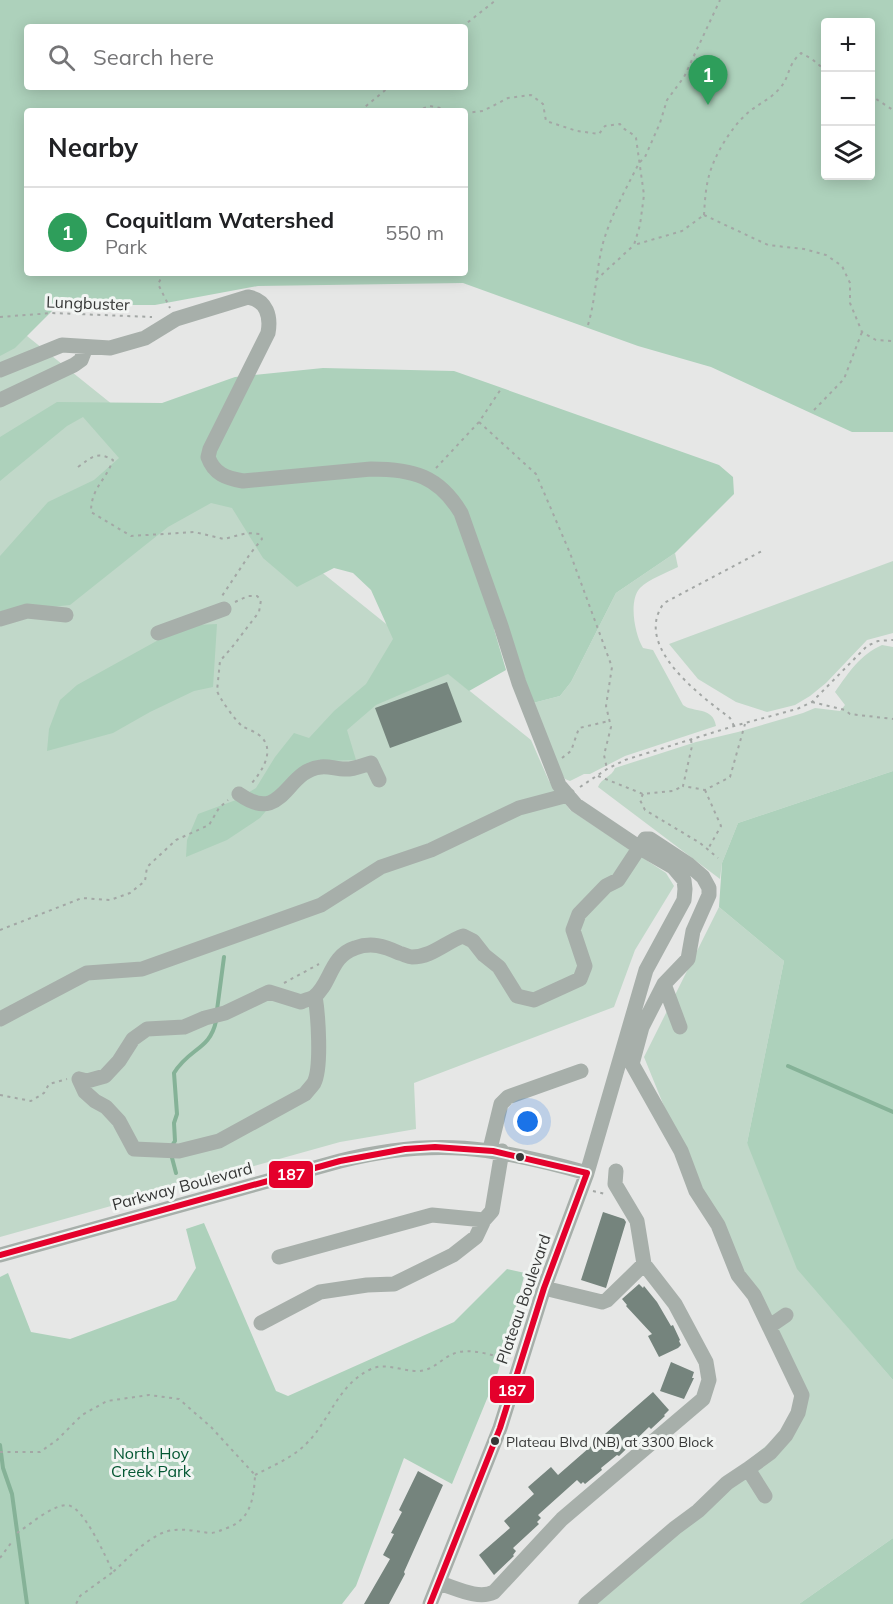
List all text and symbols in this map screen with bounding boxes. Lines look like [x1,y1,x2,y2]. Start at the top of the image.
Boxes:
map controls [821,18,875,180]
button: + [821,18,875,72]
search box [24,24,468,90]
icon: search [45,41,78,74]
text: Search here [93,43,214,71]
pin: 1 [688,56,728,105]
button: − [821,72,875,126]
button: layers [821,126,875,180]
text: Nearby [48,131,138,164]
text: Coquitlam Watershed [105,206,334,234]
text: 1 [62,220,74,245]
text: 550 m [385,220,444,245]
text: Park [105,234,147,259]
street label: Lungbuster [46,292,130,314]
your location [513,1107,542,1136]
unlabelled marker [514,1151,526,1163]
street label: Parkway Boulevard [110,1158,254,1214]
line badge: 187 [268,1160,314,1189]
text: 187 [277,1164,305,1184]
street label: Plateau Boulevard [491,1231,555,1367]
line badge: 187 [489,1375,535,1404]
text: 187 [498,1380,526,1400]
place label: Plateau Blvd (NB) at 3300 Block [506,1433,714,1451]
marker: Plateau Blvd (NB) at 3300 Block [489,1435,501,1447]
park label: North Hoy Creek Park [111,1443,192,1481]

